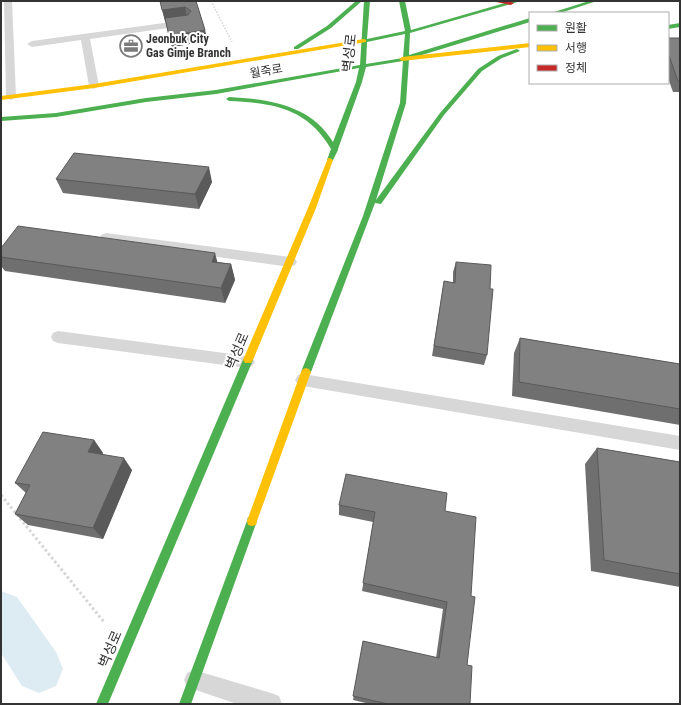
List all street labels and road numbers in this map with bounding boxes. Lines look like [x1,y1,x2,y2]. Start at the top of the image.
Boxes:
street label: 벽성로 [339,33,359,73]
street label: 월죽로 [248,61,284,81]
street label: 벽성로 [222,330,252,372]
street label: 벽성로 [95,628,125,670]

